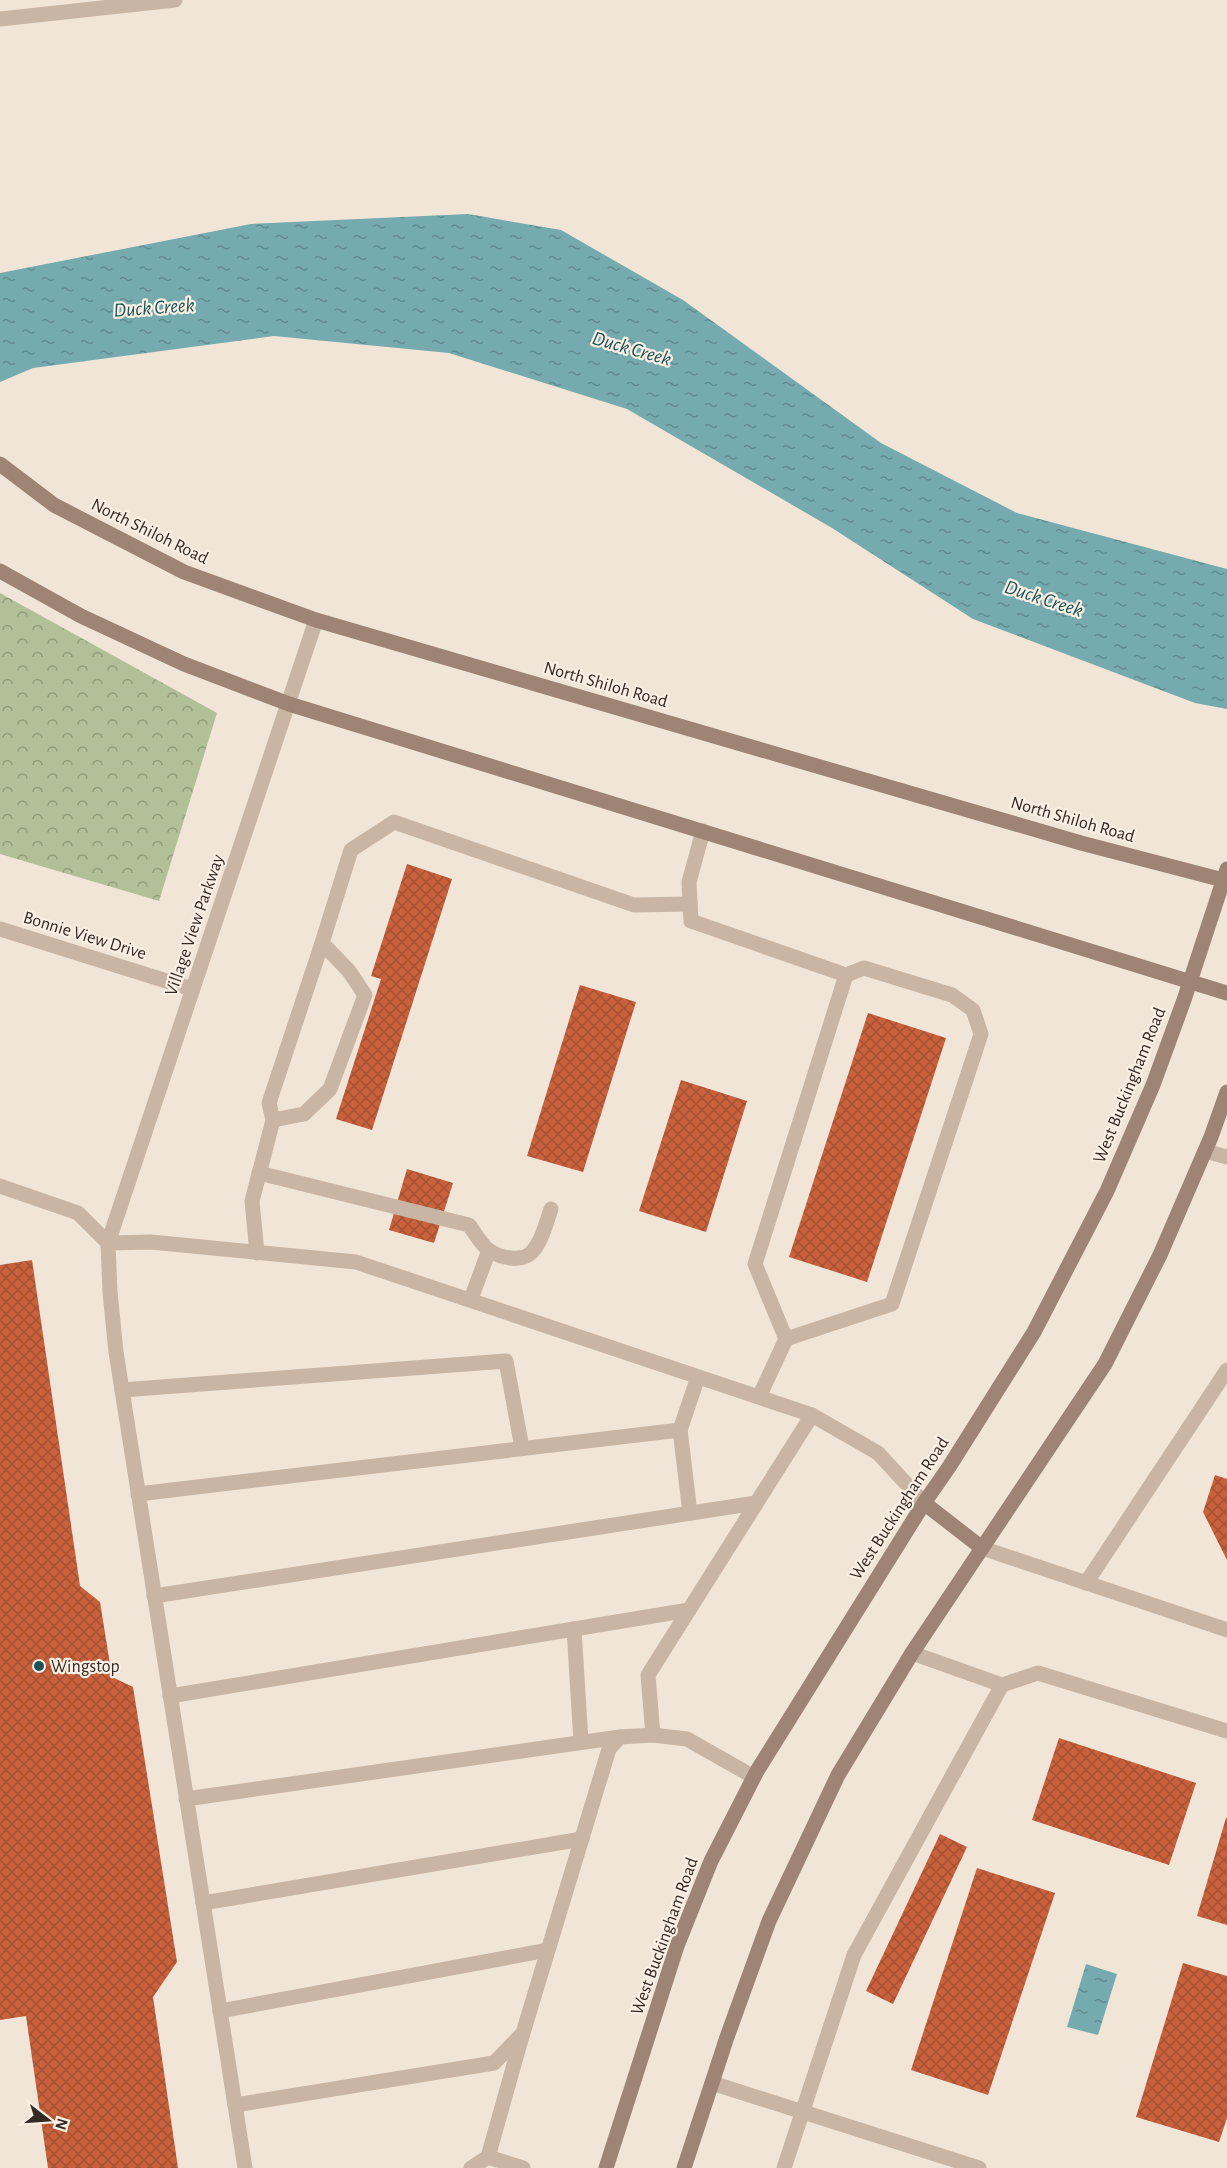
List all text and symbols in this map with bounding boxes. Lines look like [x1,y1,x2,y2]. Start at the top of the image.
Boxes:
water label: Duck Creek [113,295,195,321]
water label: Duck Creek [590,328,673,370]
street label: North Shiloh Road [88,496,211,568]
water label: Duck Creek [1002,577,1085,621]
street label: North Shiloh Road [542,659,670,711]
street label: North Shiloh Road [1009,794,1137,846]
street label: Village View Parkway [162,852,228,998]
street label: Bonnie View Drive [21,909,148,963]
street label: West Buckingham Road [1090,1005,1169,1166]
street label: West Buckingham Road [847,1434,953,1583]
place label: Wingstop [51,1658,120,1676]
marker: Wingstop [32,1659,46,1673]
street label: West Buckingham Road [628,1855,702,2017]
north arrow [18,2090,78,2150]
text: N [52,2116,71,2132]

